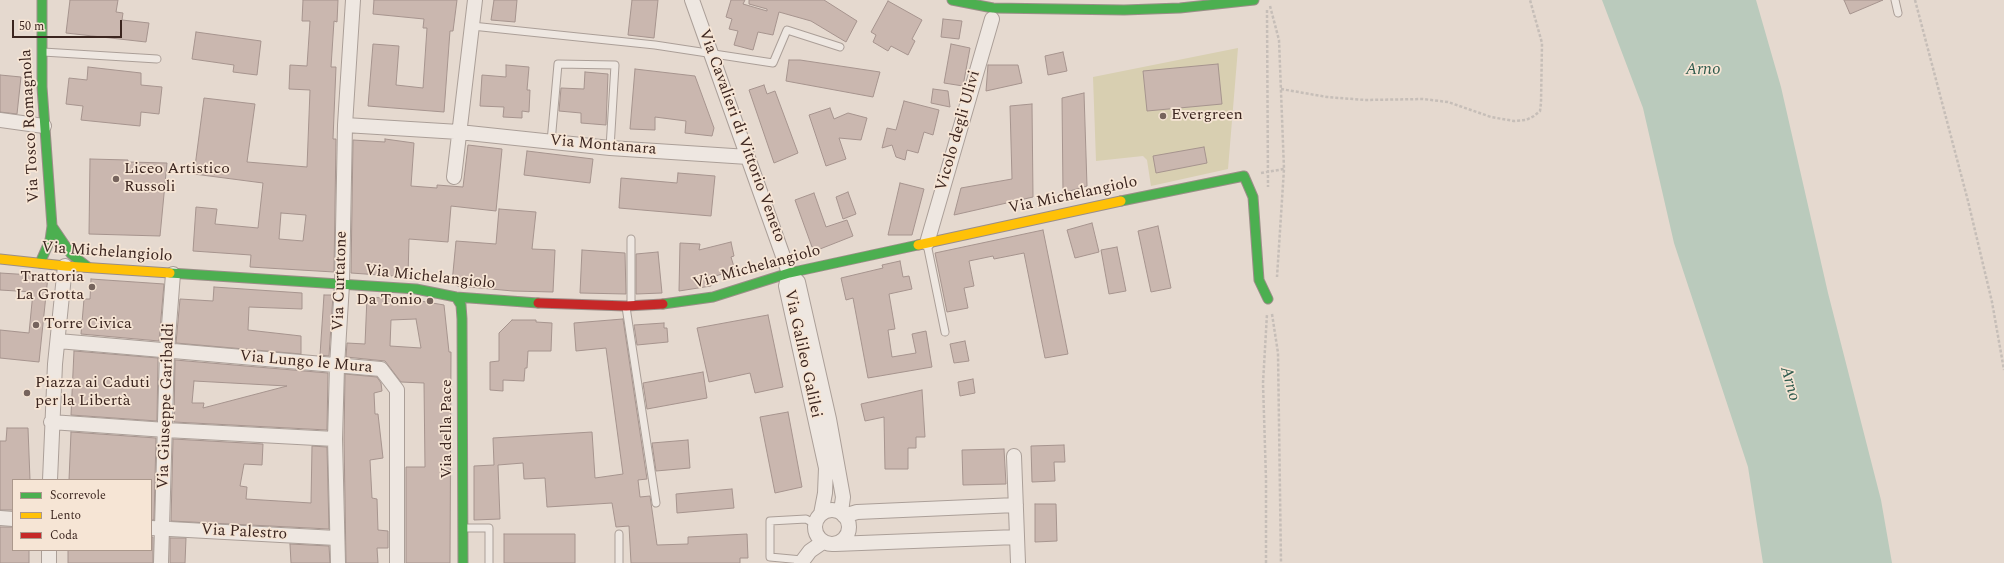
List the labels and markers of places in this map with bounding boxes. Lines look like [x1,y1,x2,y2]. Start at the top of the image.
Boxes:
place label: Evergreen [1171,106,1243,126]
marker: Evergreen [1158,111,1168,121]
place label: Liceo Artistico Russoli [124,160,230,198]
marker: Liceo Artistico Russoli [111,174,121,184]
place label: Trattoria La Grotta [16,268,84,306]
marker: Trattoria La Grotta [87,282,97,292]
place label: Da Tonio [356,291,422,311]
marker: Da Tonio [425,296,435,306]
place label: Torre Civica [44,315,132,335]
marker: Torre Civica [31,320,41,330]
place label: Piazza ai Caduti per la Libertà [35,374,150,412]
marker: Piazza ai Caduti per la Libertà [22,388,32,398]

